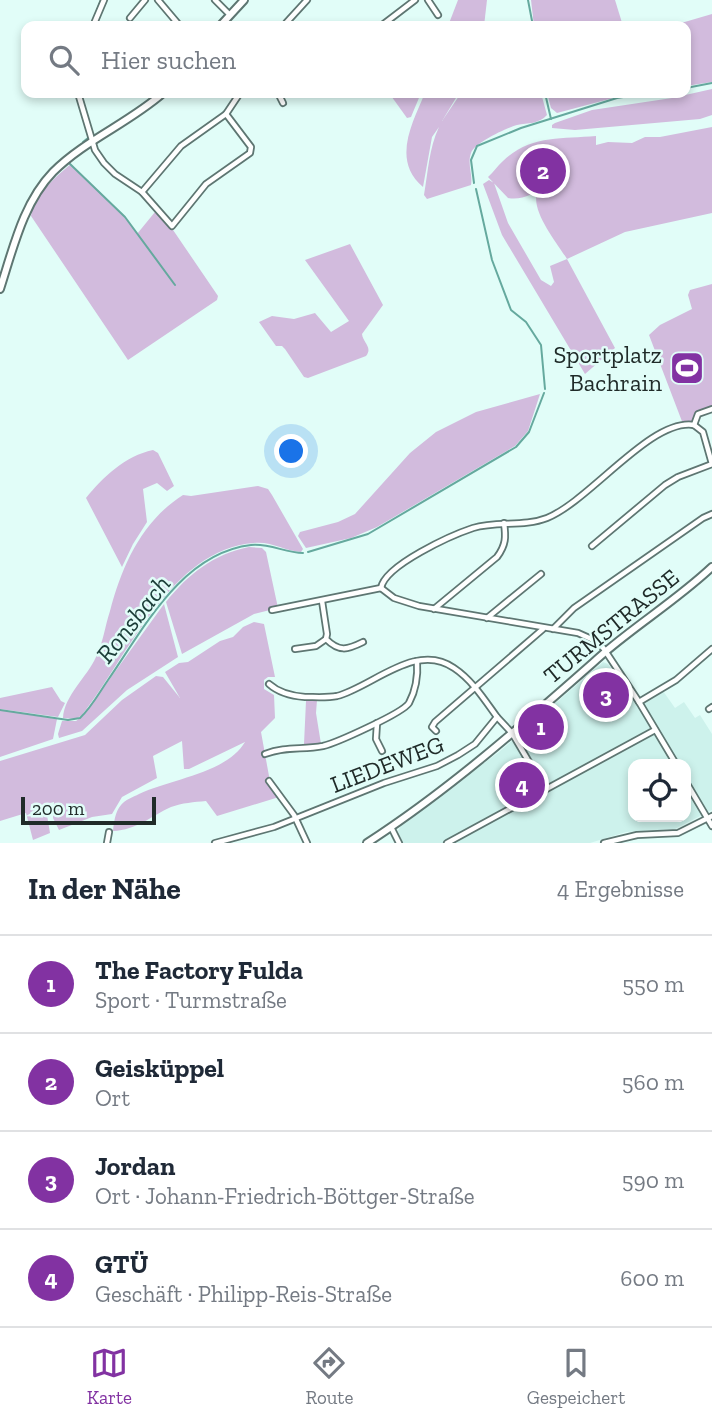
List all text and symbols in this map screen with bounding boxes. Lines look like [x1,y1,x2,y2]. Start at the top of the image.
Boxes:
search box [21,21,691,98]
icon: search [45,41,83,79]
text: Hier suchen [101,44,236,76]
pin: 2 [520,145,566,197]
place label: Sportplatz Bachrain [553,340,662,397]
sports icon: Sportplatz Bachrain [668,349,706,387]
your location [274,434,308,468]
street label: TURMSTRASSE [537,563,685,689]
water label: Ronsbach [89,569,177,669]
pin: 3 [583,669,629,721]
pin: 1 [518,701,564,753]
street label: LIEDEWEG [326,729,448,799]
pin: 4 [499,759,545,811]
map controls [628,759,691,822]
button: locate [628,759,691,822]
scale bar [21,794,156,826]
text: 200 m [32,797,84,820]
text: In der Nähe [28,871,181,907]
text: 4 Ergebnisse [557,875,684,903]
text: The Factory Fulda [95,954,303,986]
text: 1 [46,970,56,998]
text: 550 m [622,970,684,998]
text: Sport · Turmstraße [95,986,287,1014]
text: Geisküppel [95,1052,224,1084]
text: 2 [45,1068,57,1096]
text: 560 m [622,1068,684,1096]
text: Ort [95,1084,130,1112]
text: Jordan [95,1150,175,1182]
text: 3 [45,1166,57,1194]
text: 590 m [622,1166,684,1194]
text: Ort · Johann-Friedrich-Böttger-Straße [95,1182,475,1210]
text: GTÜ [95,1248,148,1280]
text: 4 [44,1264,58,1292]
text: 600 m [620,1264,684,1292]
text: Geschäft · Philipp-Reis-Straße [95,1280,392,1308]
tab: Karte [87,1344,132,1409]
tab: Route [305,1344,353,1409]
tab: Gespeichert [527,1344,625,1409]

